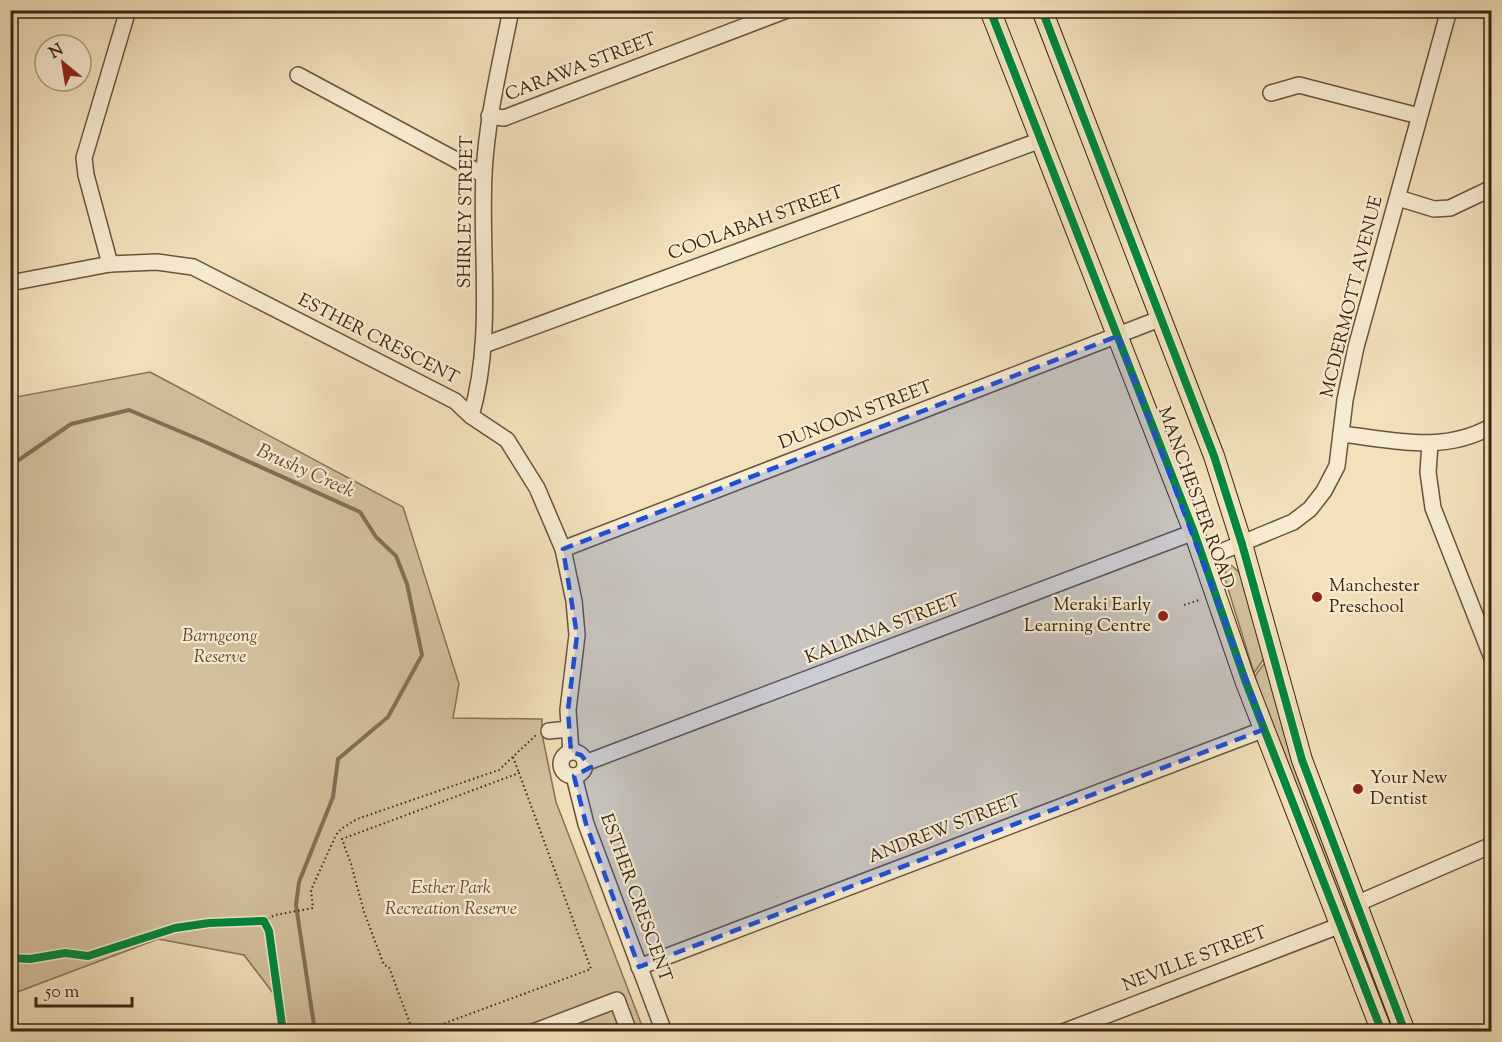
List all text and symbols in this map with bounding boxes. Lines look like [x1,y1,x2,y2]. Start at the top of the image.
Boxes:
street label: CARAWA STREET [502,27,661,109]
north arrow [33,33,93,93]
text: N [45,39,68,65]
street label: SHIRLEY STREET [453,135,481,289]
street label: COOLABAH STREET [665,180,848,268]
street label: MCDERMOTT AVENUE [1315,193,1391,401]
street label: ESTHER CRESCENT [293,288,463,392]
street label: DUNOON STREET [775,375,937,457]
street label: MANCHESTER ROAD [1150,403,1240,593]
water label: Brushy Creek [251,437,359,507]
place label: Manchester Preschool [1329,574,1420,621]
street label: KALIMNA STREET [802,588,965,672]
marker: Manchester Preschool [1310,590,1324,604]
place label: Meraki Early Learning Centre [1024,593,1151,640]
marker: Meraki Early Learning Centre [1156,609,1170,623]
park label: Barngeong Reserve [182,624,258,671]
place label: Your New Dentist [1370,766,1448,813]
marker: Your New Dentist [1351,782,1365,796]
street label: ANDREW STREET [865,789,1025,871]
street label: ESTHER CRESCENT [592,810,678,986]
park label: Esther Park Recreation Reserve [385,876,517,923]
street label: NEVILLE STREET [1119,920,1271,1000]
scale bar [36,970,132,1008]
text: 50 m [44,980,80,1006]

